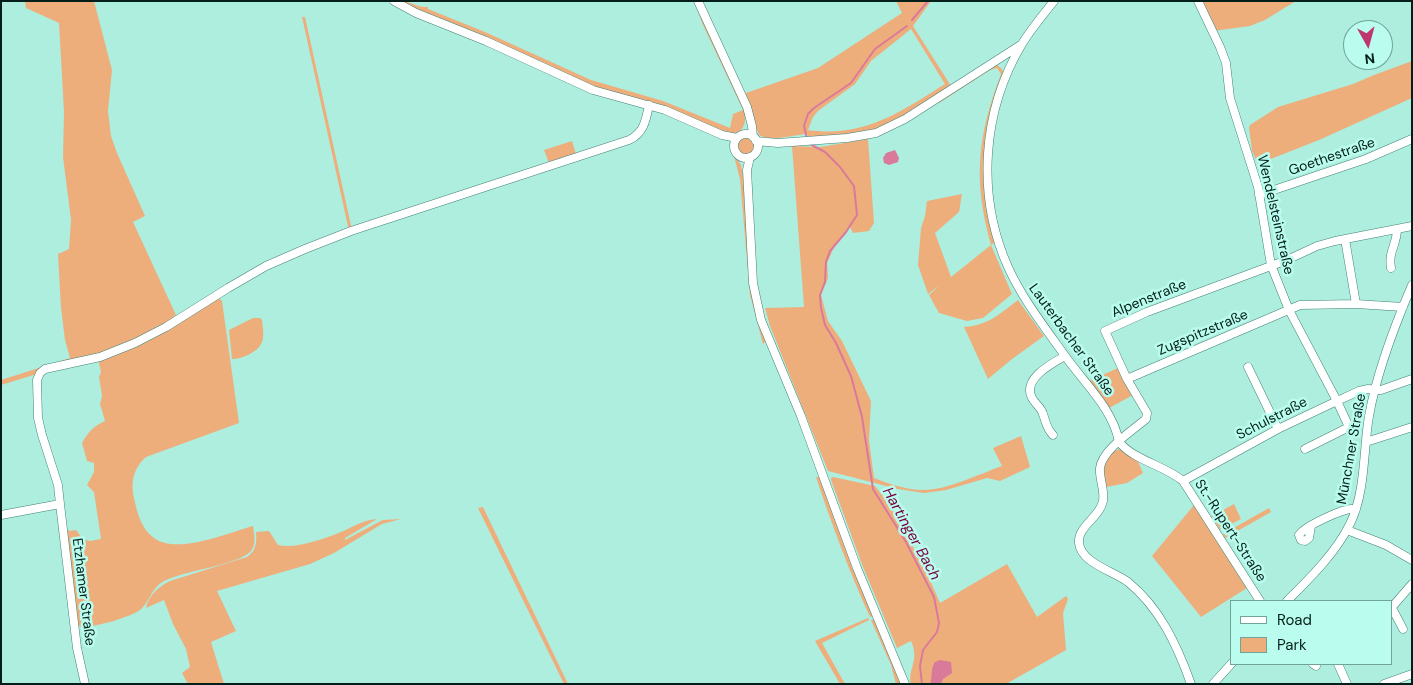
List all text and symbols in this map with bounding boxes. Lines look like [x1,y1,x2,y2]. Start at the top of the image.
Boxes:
north arrow [1343,20,1393,70]
text: N [1364,49,1376,68]
street label: Goethestraße [1287,134,1377,180]
street label: Wendelsteinstraße [1253,154,1297,276]
street label: Alpenstraße [1109,276,1189,322]
street label: Lauterbacher Straße [1025,281,1117,399]
street label: Zugspitzstraße [1155,306,1251,360]
street label: Münchner Straße [1334,392,1370,506]
street label: Schulstraße [1234,394,1310,444]
street label: St.-Rupert-Straße [1191,477,1269,585]
water label: Hartinger Bach [878,485,944,583]
street label: Etzhamer Straße [68,537,98,647]
legend [1230,600,1393,665]
text: Road [1277,610,1312,630]
text: Park [1277,635,1307,655]

